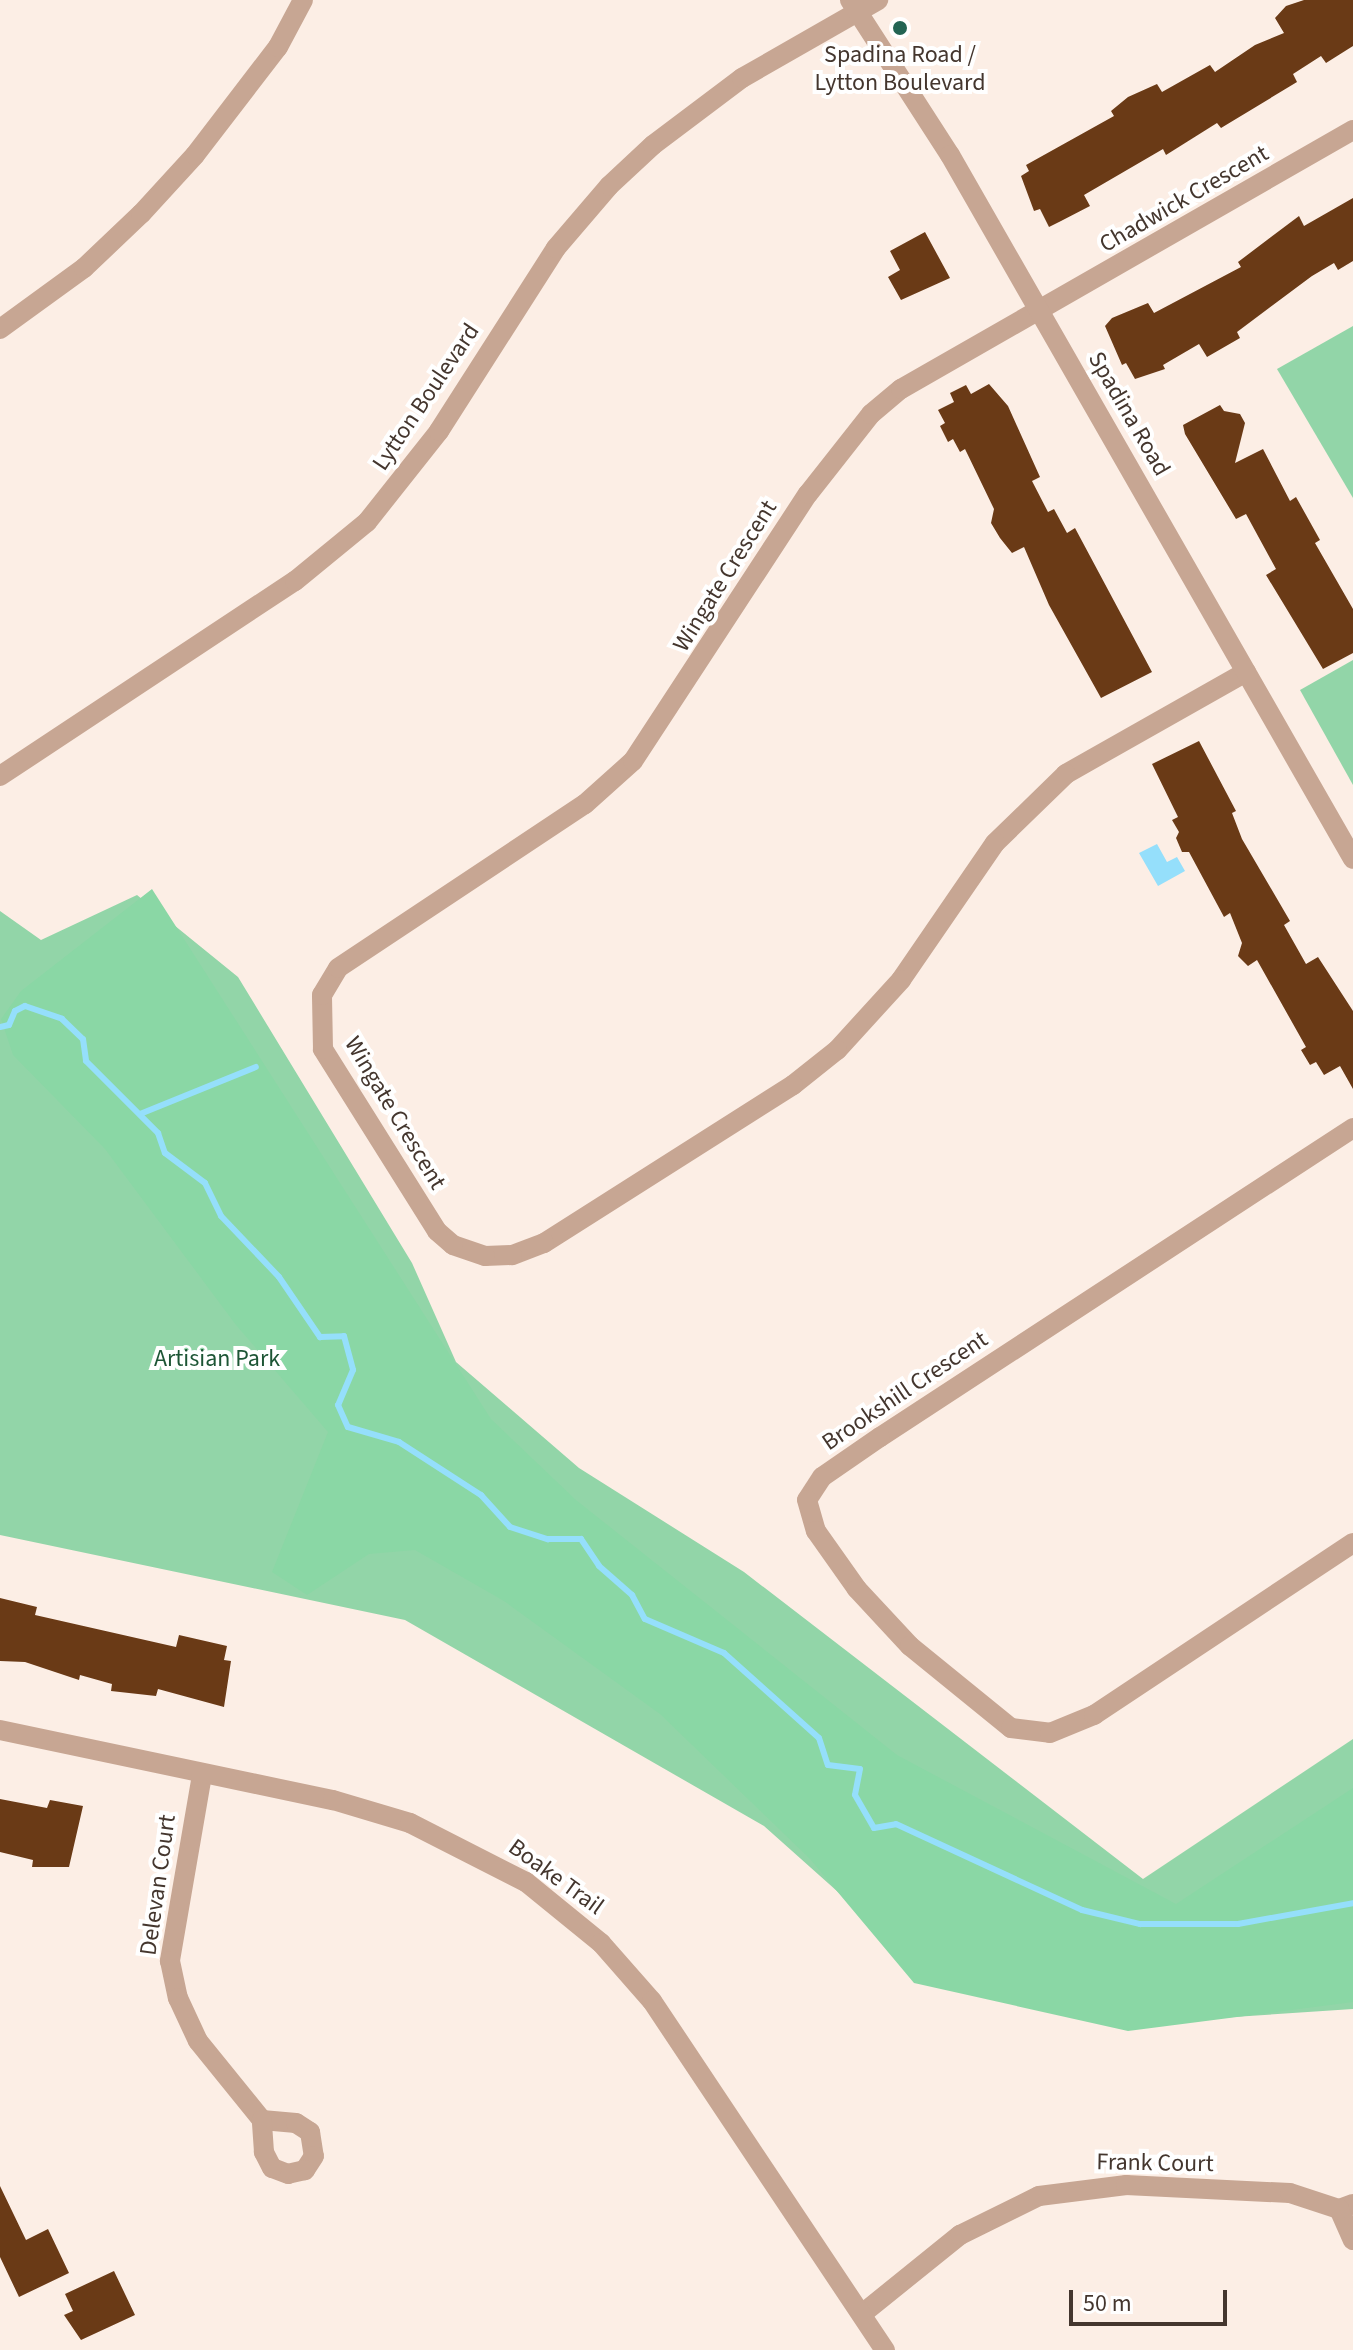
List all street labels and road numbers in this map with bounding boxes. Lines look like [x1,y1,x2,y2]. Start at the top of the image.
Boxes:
street label: Chadwick Crescent [1094,139,1274,259]
street label: Lytton Boulevard [366,318,486,476]
street label: Spadina Road [1082,347,1176,481]
street label: Wingate Crescent [667,495,783,657]
street label: Wingate Crescent [338,1031,452,1195]
street label: Brookshill Crescent [817,1325,993,1457]
street label: Delevan Court [134,1813,182,1957]
street label: Boake Trail [503,1833,609,1921]
street label: Frank Court [1096,2148,1214,2178]

